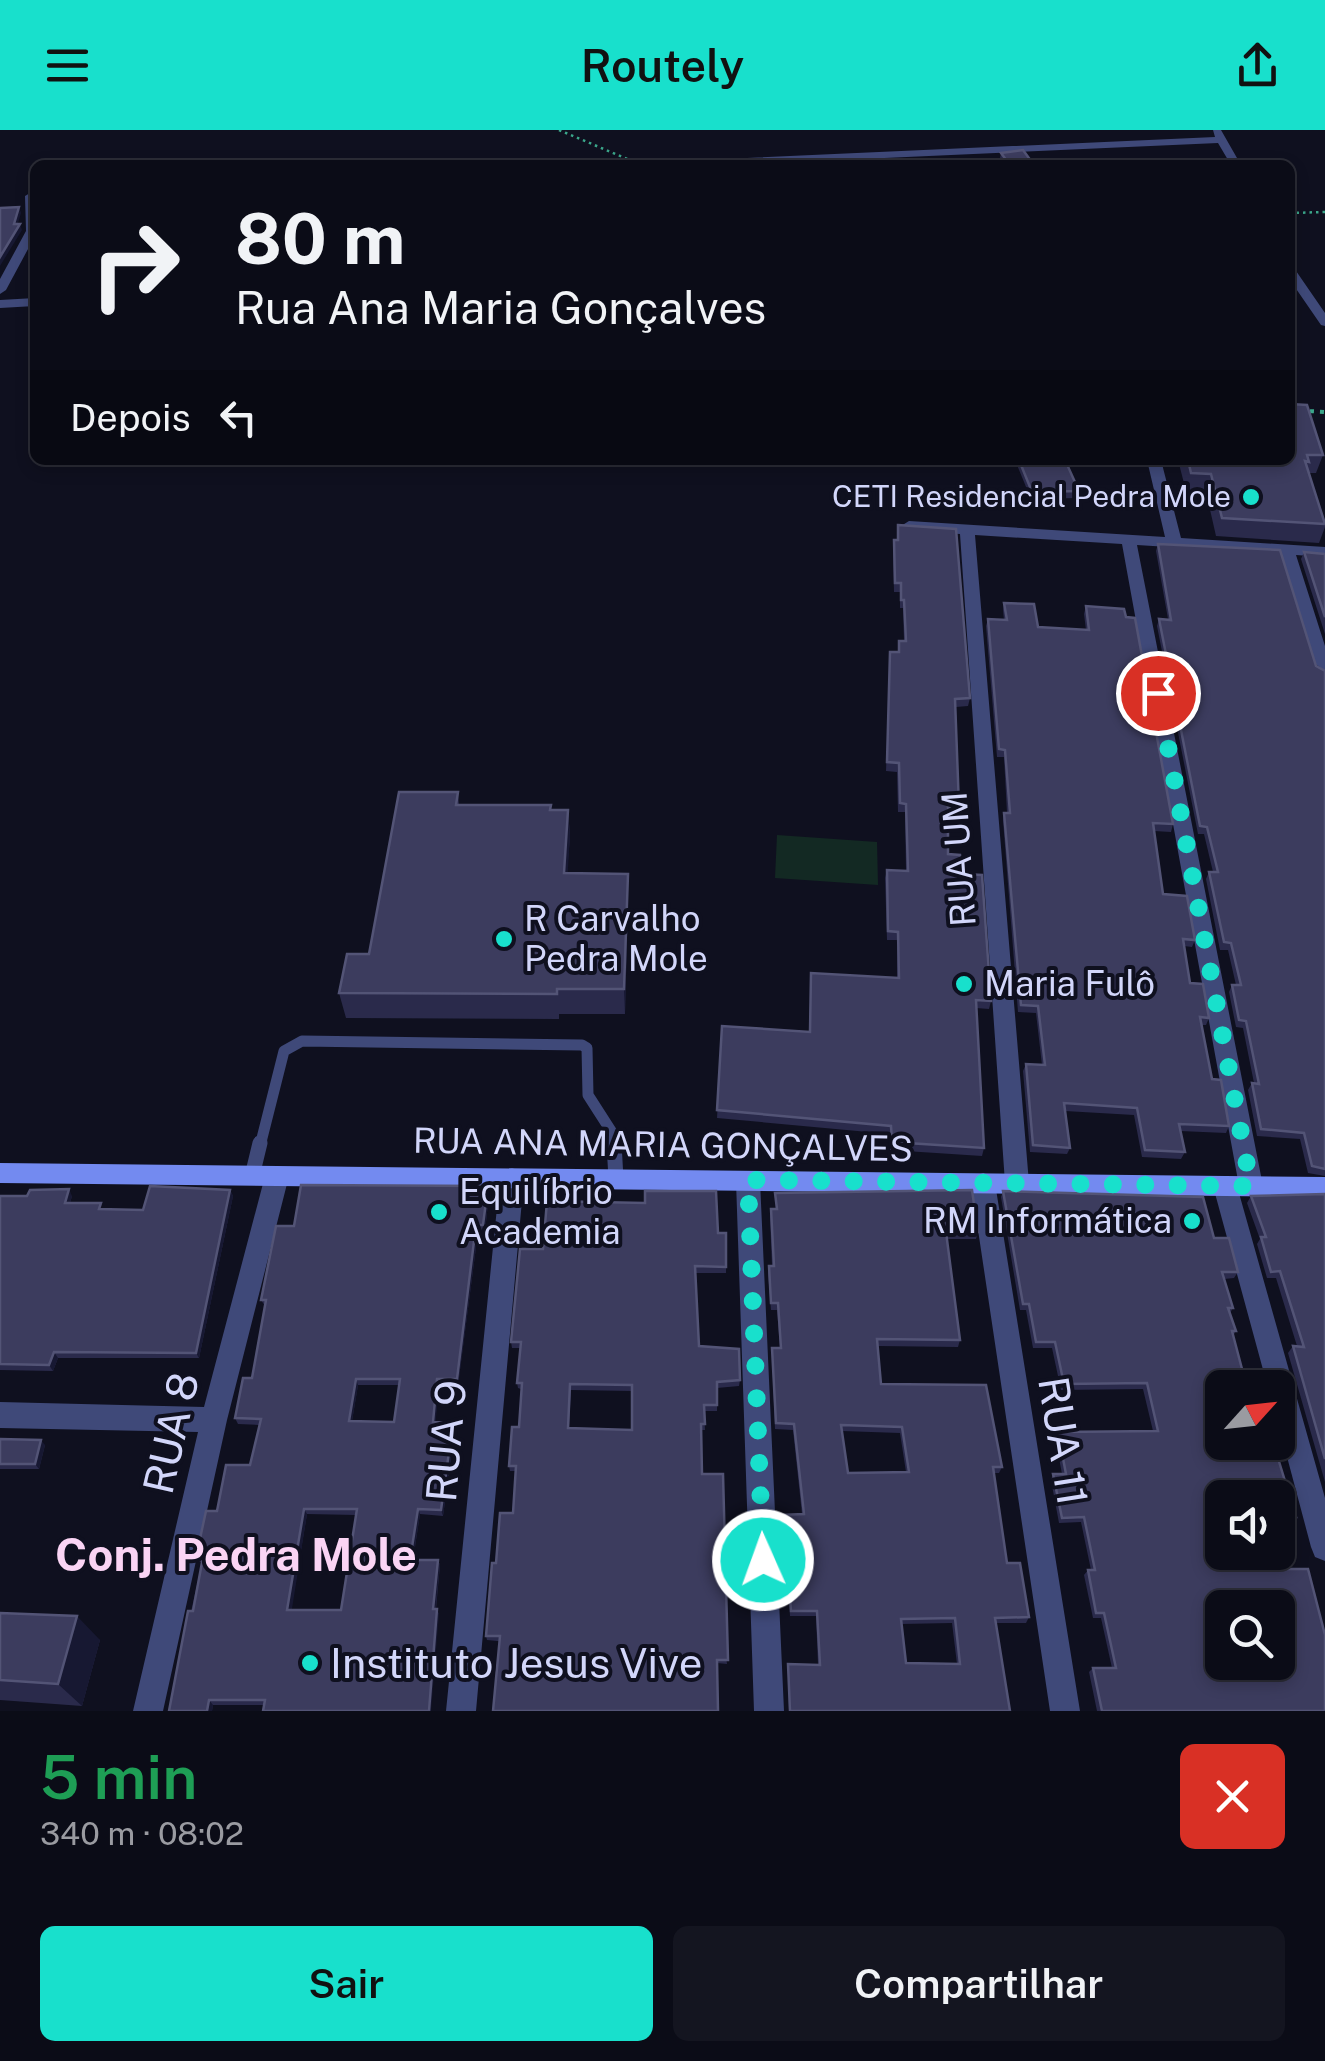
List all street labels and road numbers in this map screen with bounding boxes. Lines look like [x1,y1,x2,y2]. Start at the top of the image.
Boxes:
street label: RUA UM [933,790,984,928]
street label: RUA ANA MARIA GONÇALVES [413,1120,913,1169]
street label: RUA 8 [133,1368,208,1498]
street label: RUA 11 [1029,1373,1098,1509]
street label: RUA 9 [416,1378,475,1504]

